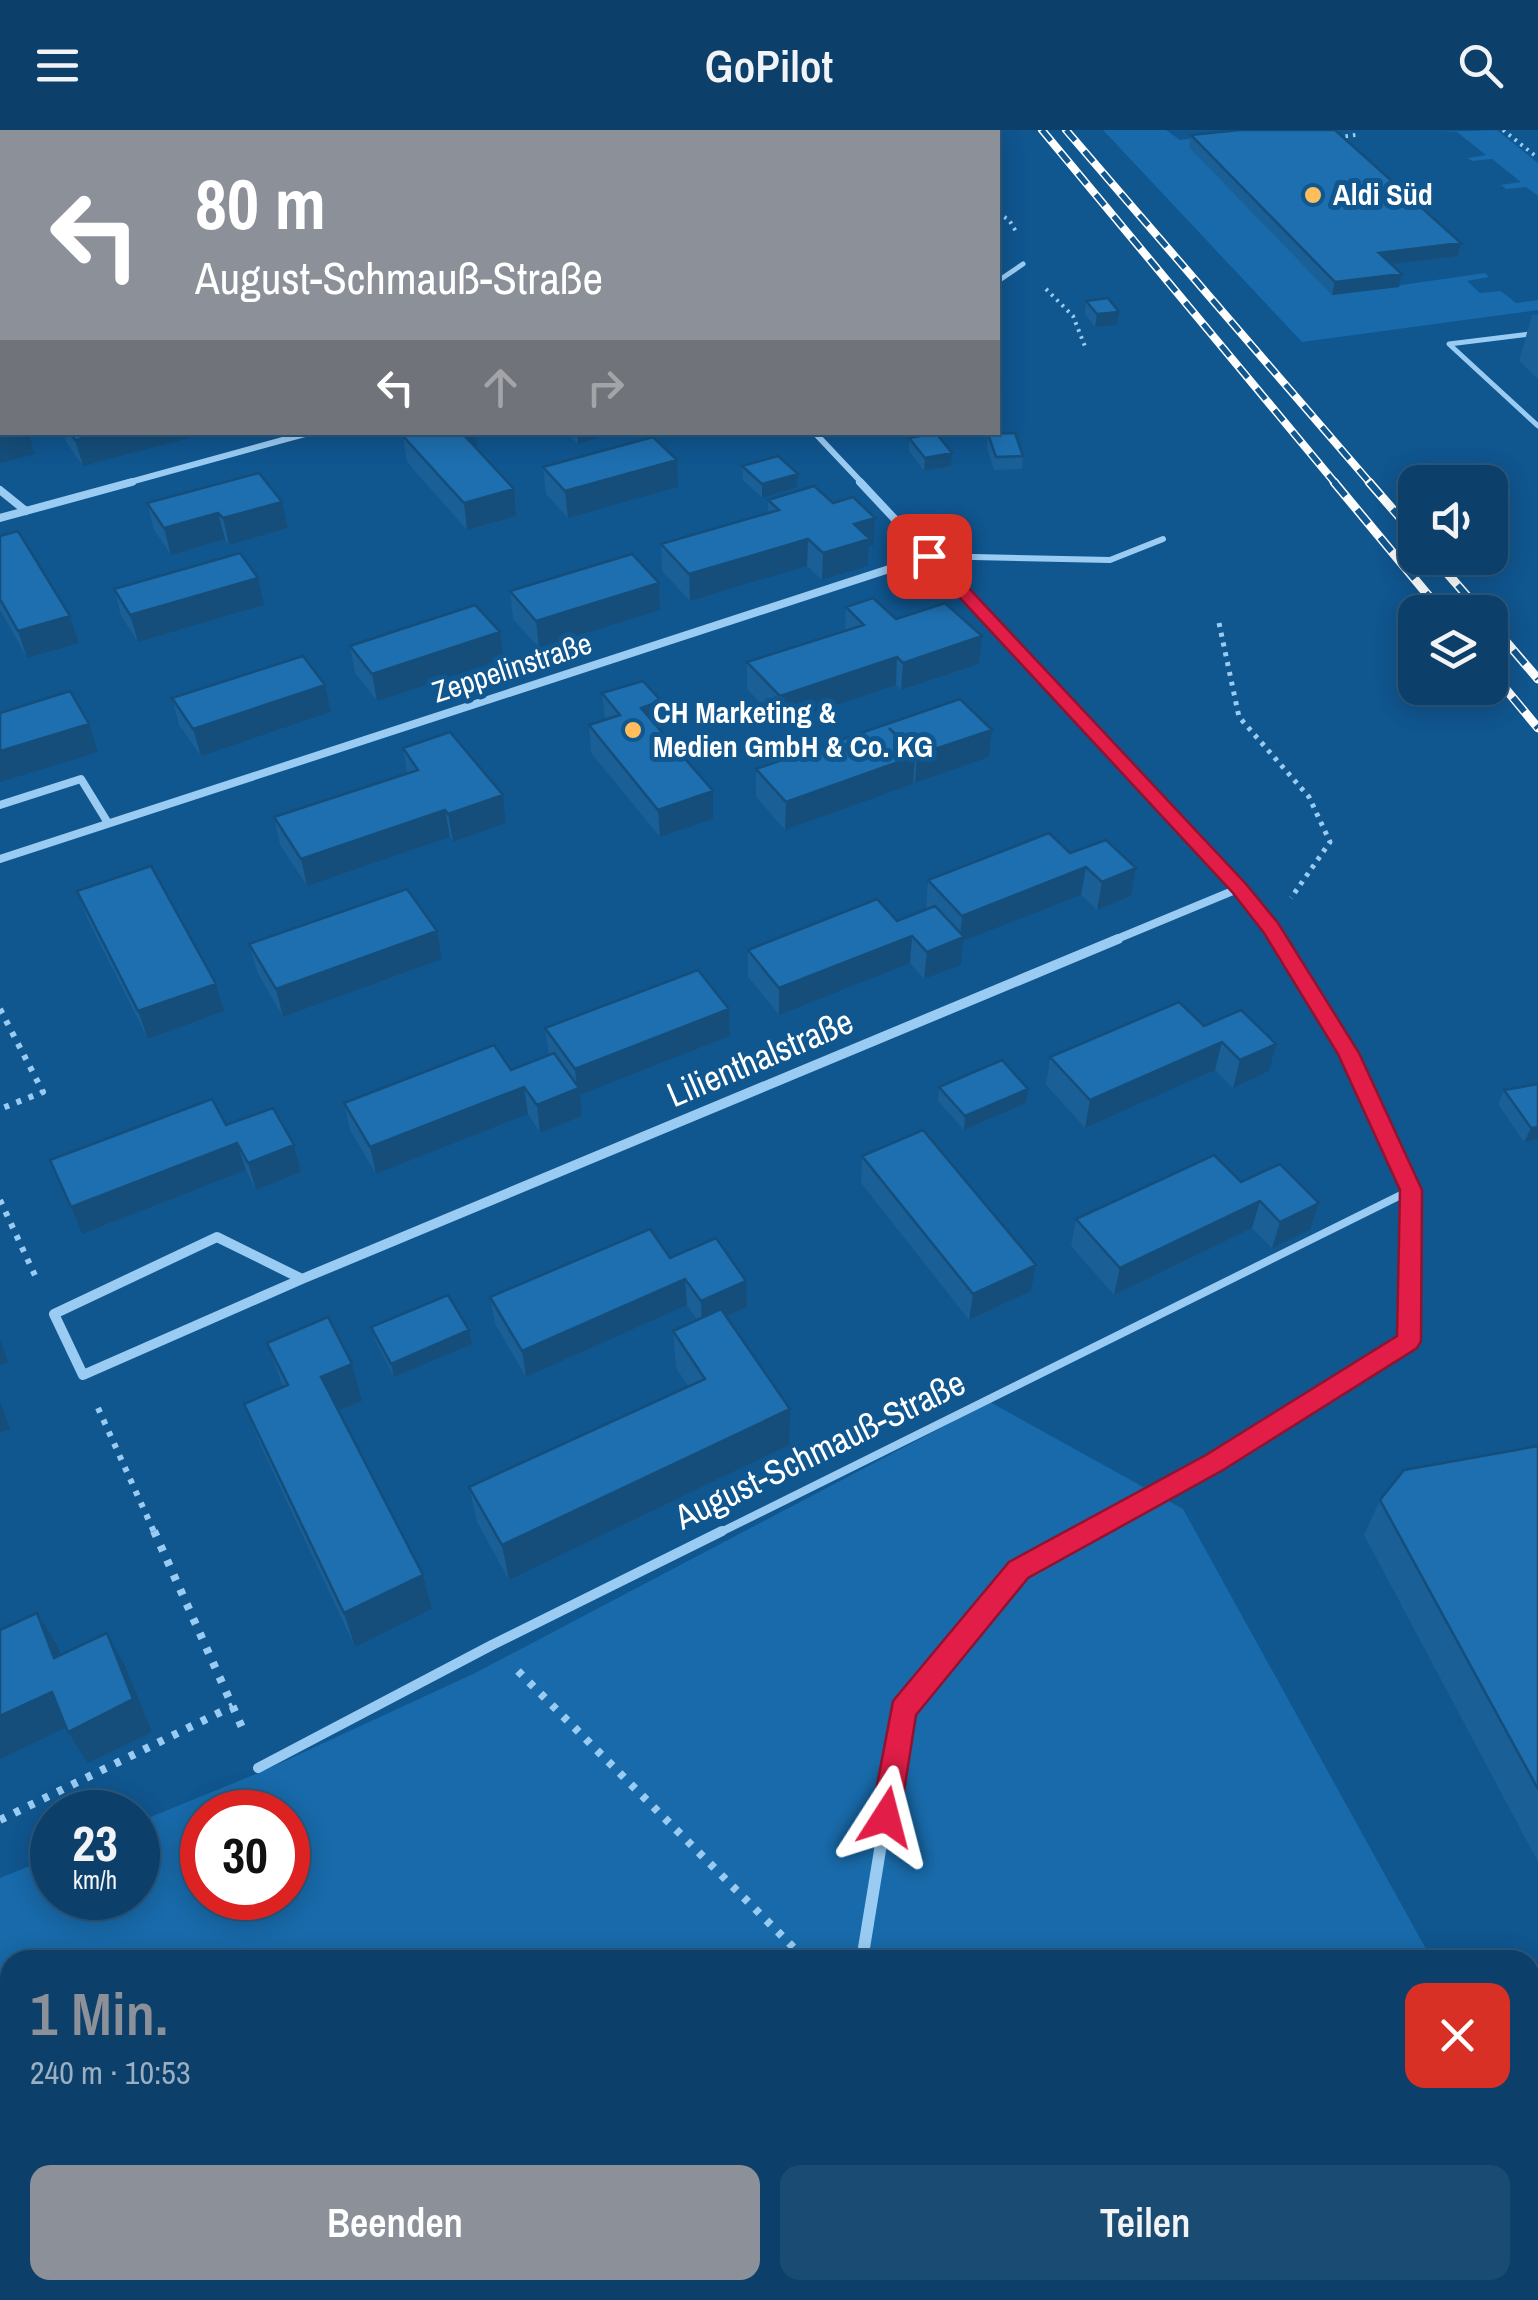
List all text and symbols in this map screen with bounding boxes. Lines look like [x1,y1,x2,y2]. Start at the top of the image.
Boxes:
text: GoPilot [705,35,833,96]
icon: menu [30,38,85,93]
icon: search [1453,38,1508,93]
text: 80 m [195,157,326,251]
icon: left [30,170,160,300]
place label: Aldi Süd [1333,174,1433,214]
marker: Aldi Süd [1302,184,1324,206]
text: August-Schmauß-Straße [195,247,603,308]
icon: left [368,360,423,415]
icon: ahead [473,360,528,415]
icon: right [578,360,633,415]
map controls [1398,465,1508,705]
button: sound [1398,465,1508,575]
pin [887,514,972,599]
icon: arrive [902,529,957,584]
button: layers [1398,595,1508,705]
street label: Zeppelinstraße [427,622,597,712]
place label: CH Marketing & Medien GmbH & Co. KG [653,692,933,766]
marker: CH Marketing & Medien GmbH & Co. KG [622,719,644,741]
street label: Lilienthalstraße [660,997,860,1118]
street label: August-Schmauß-Straße [666,1359,973,1541]
position arrow [834,1765,938,1869]
speed limit sign: 30 [180,1790,310,1920]
text: 23 [72,1809,118,1877]
text: km/h [73,1863,117,1897]
text: 1 Min. [30,1973,169,2054]
button: close [1405,1983,1510,2088]
text: 240 m · 10:53 [30,2051,190,2094]
button: Beenden [30,2165,760,2280]
button: Teilen [780,2165,1510,2280]

